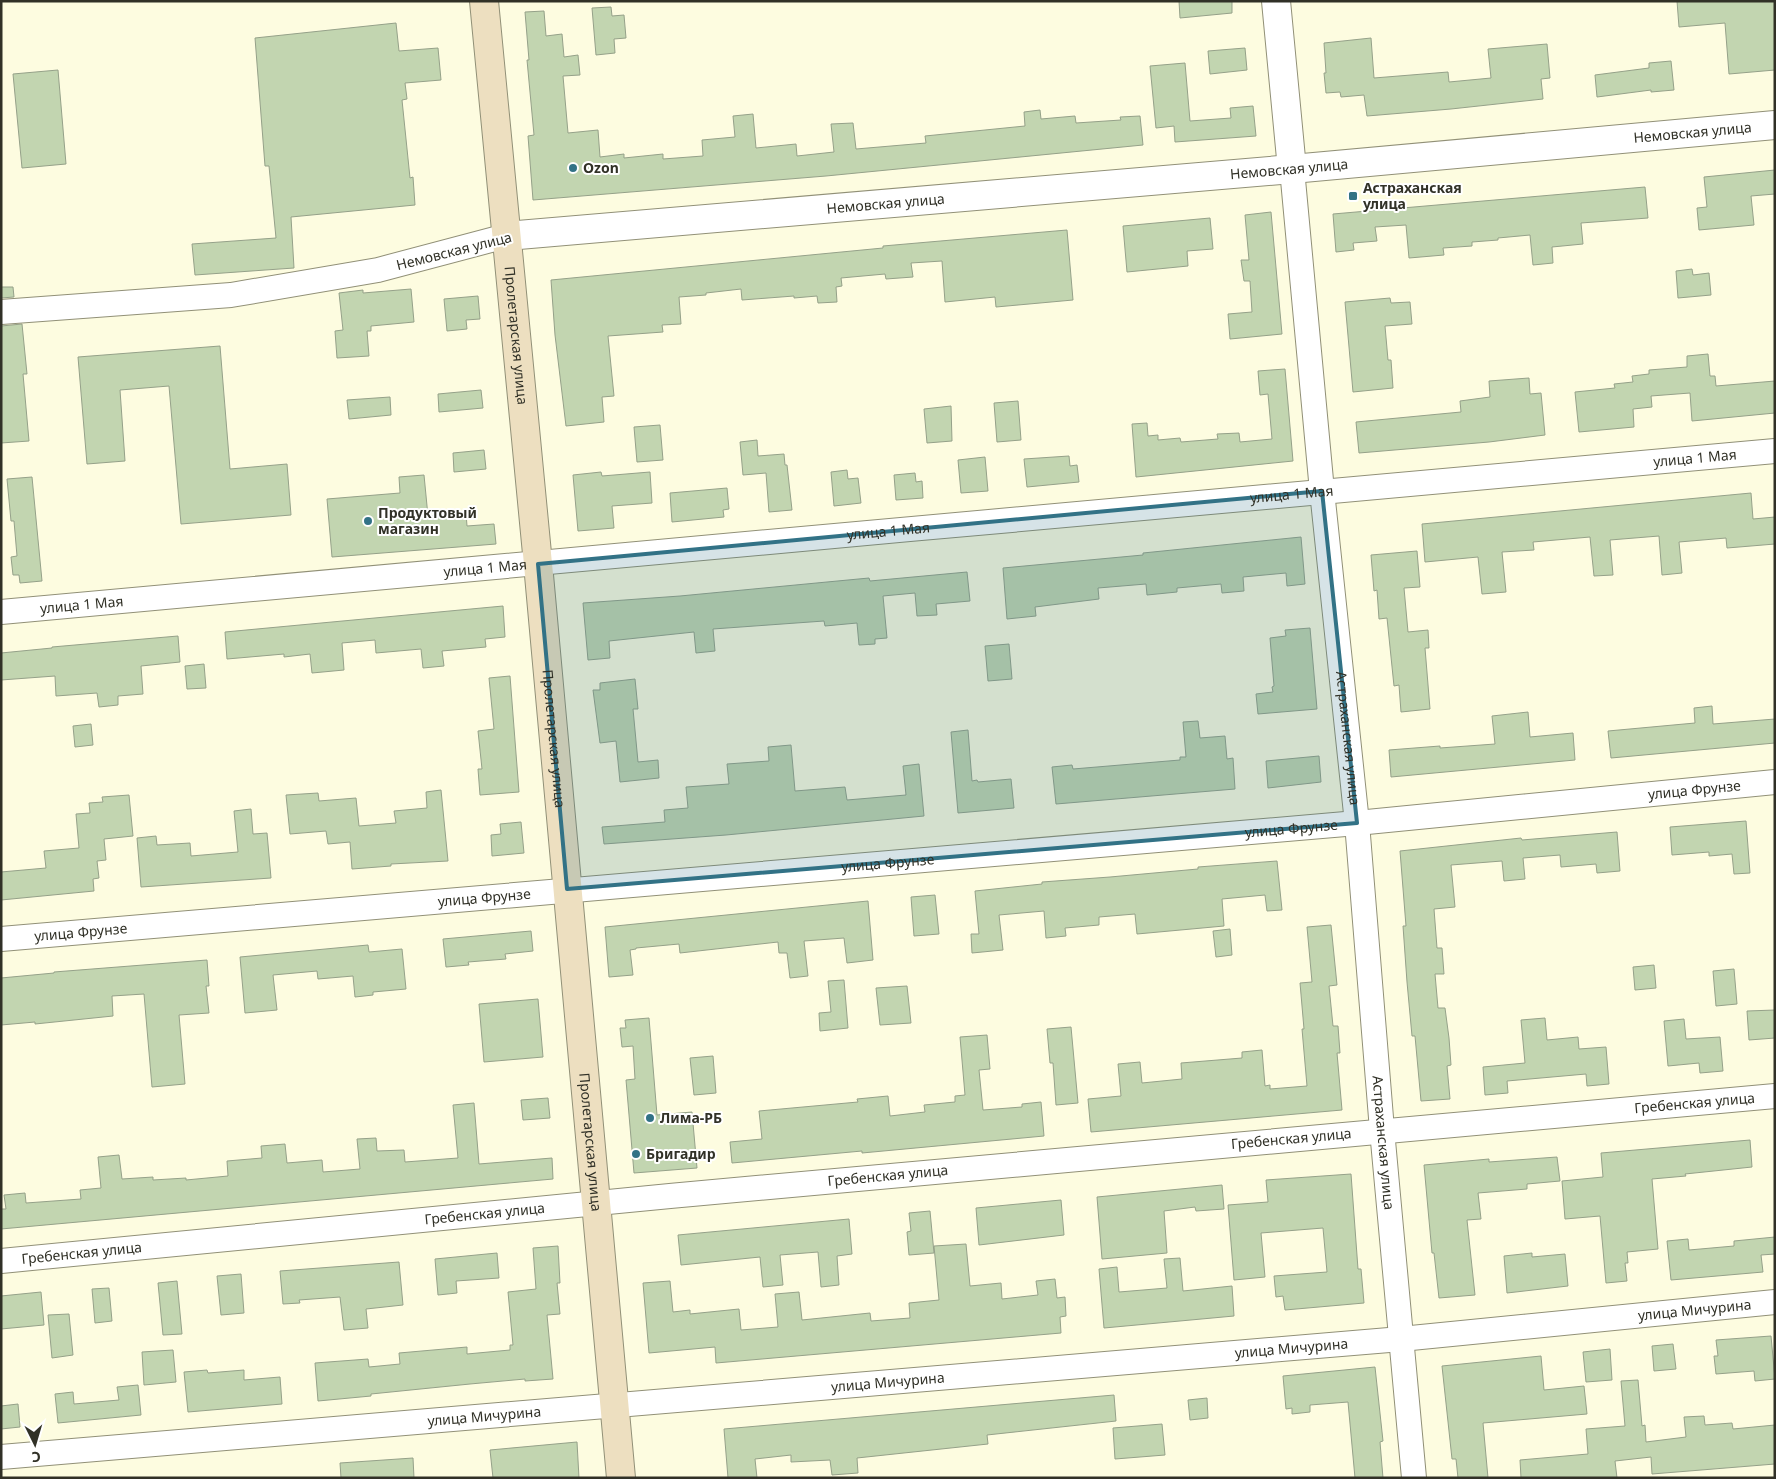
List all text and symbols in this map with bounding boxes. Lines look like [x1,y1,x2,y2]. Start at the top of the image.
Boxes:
street label: Немовская улица [1633,117,1752,147]
street label: Немовская улица [1229,154,1349,183]
place label: Ozon [583,158,619,177]
marker: Ozon [567,162,579,174]
place label: Астраханская улица [1362,178,1462,213]
street label: Немовская улица [826,189,945,218]
marker: Астраханская улица [1347,190,1359,202]
street label: Немовская улица [394,227,514,274]
street label: Пролетарская улица [500,265,533,406]
street label: улица 1 Мая [1652,444,1737,471]
street label: улица 1 Мая [1249,481,1334,507]
place label: Продуктовый магазин [378,503,477,538]
marker: Продуктовый магазин [362,515,374,527]
street label: улица 1 Мая [846,517,931,544]
street label: улица 1 Мая [443,554,528,581]
street label: улица 1 Мая [39,591,124,617]
street label: Пролетарская улица [539,669,570,809]
street label: Астраханская улица [1332,670,1365,806]
street label: улица Фрунзе [1647,775,1742,803]
street label: улица Фрунзе [1244,815,1339,842]
street label: улица Фрунзе [840,849,935,876]
street label: улица Фрунзе [437,884,532,911]
street label: улица Фрунзе [33,918,128,945]
street label: Пролетарская улица [575,1072,607,1212]
street label: Астраханская улица [1369,1075,1399,1211]
street label: Гребенская улица [1633,1088,1756,1117]
place label: Лима-РБ [660,1108,722,1127]
marker: Лима-РБ [644,1112,656,1124]
street label: Гребенская улица [1230,1123,1352,1153]
place label: Бригадир [646,1144,716,1163]
marker: Бригадир [630,1148,642,1160]
street label: Гребенская улица [827,1160,949,1190]
street label: Гребенская улица [424,1198,546,1228]
street label: Гребенская улица [20,1237,143,1268]
street label: улица Мичурина [1637,1294,1752,1325]
street label: улица Мичурина [1234,1333,1349,1362]
street label: улица Мичурина [830,1368,945,1396]
street label: улица Мичурина [427,1402,542,1430]
north arrow [10,1419,60,1469]
text: С [31,1448,42,1467]

